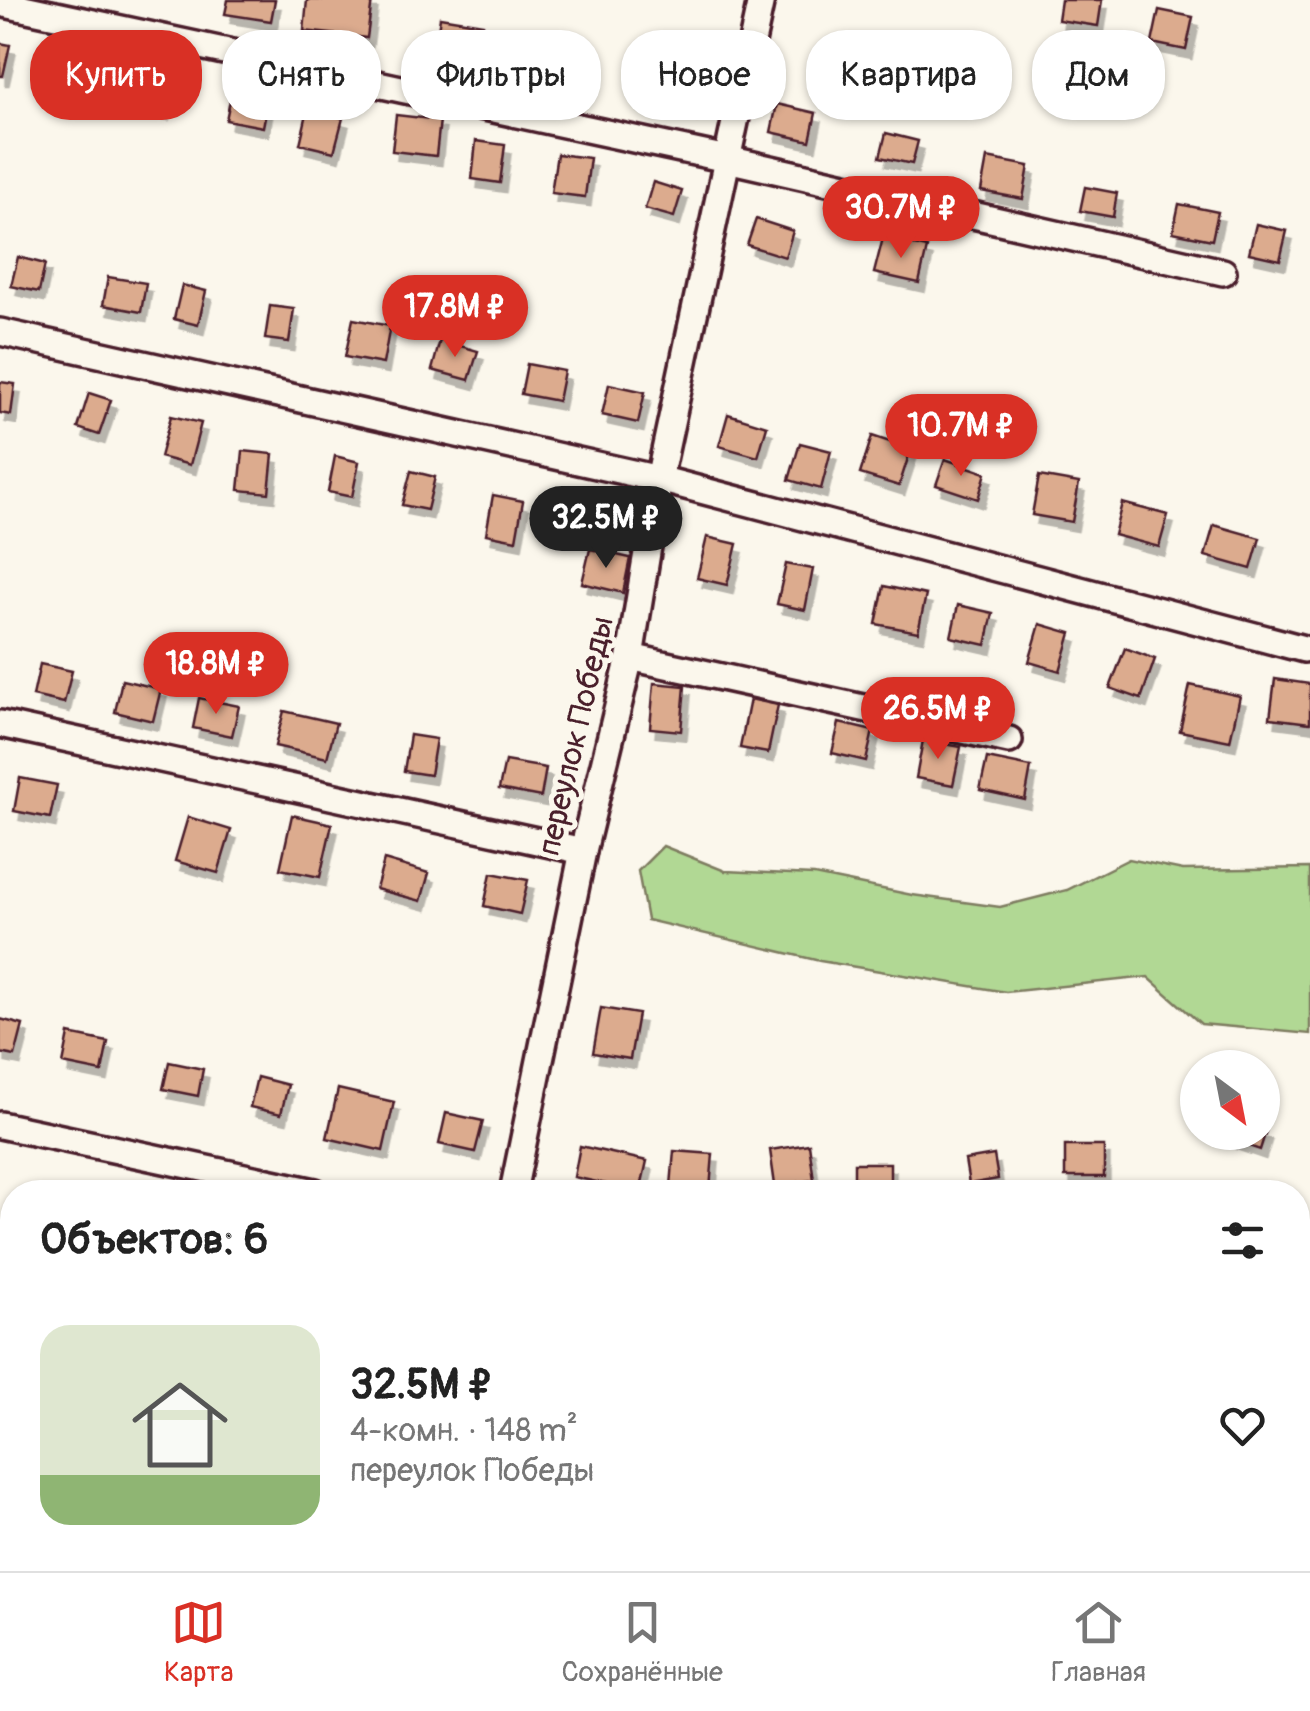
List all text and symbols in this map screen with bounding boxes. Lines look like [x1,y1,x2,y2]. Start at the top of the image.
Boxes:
chip: Купить [30,30,202,120]
chip: Снять [222,30,381,120]
chip: Фильтры [401,30,601,120]
chip: Новое [621,30,786,120]
chip: Квартира [806,30,1012,120]
chip: Дом [1032,30,1165,120]
pin: 30.7M ₽ [809,176,993,261]
text: 30.7M ₽ [845,188,957,228]
pin: 17.8M ₽ [363,275,547,360]
text: 17.8M ₽ [404,287,506,327]
pin: 10.7M ₽ [869,394,1053,479]
text: 10.7M ₽ [907,406,1015,446]
pin: 32.5M ₽ [514,486,698,571]
text: 32.5M ₽ [551,498,661,538]
street label: переулок Победы [529,612,623,860]
pin: 18.8M ₽ [124,632,308,717]
text: 18.8M ₽ [166,644,266,684]
pin: 26.5M ₽ [846,677,1030,762]
text: 26.5M ₽ [883,689,993,729]
north arrow [1180,1050,1280,1150]
map controls [1180,1050,1280,1150]
icon: filters [1215,1213,1270,1268]
text: Объектов: 6 [40,1214,268,1266]
text: 32.5M ₽ [350,1359,493,1411]
icon: home [120,1365,240,1485]
icon: heart [1215,1398,1270,1453]
text: 4-комн. · 148 m² [350,1411,578,1451]
text: переулок Победы [350,1451,594,1491]
tab: Карта [164,1595,233,1690]
tab: Сохранённые [561,1595,723,1690]
tab: Главная [1051,1595,1146,1690]

